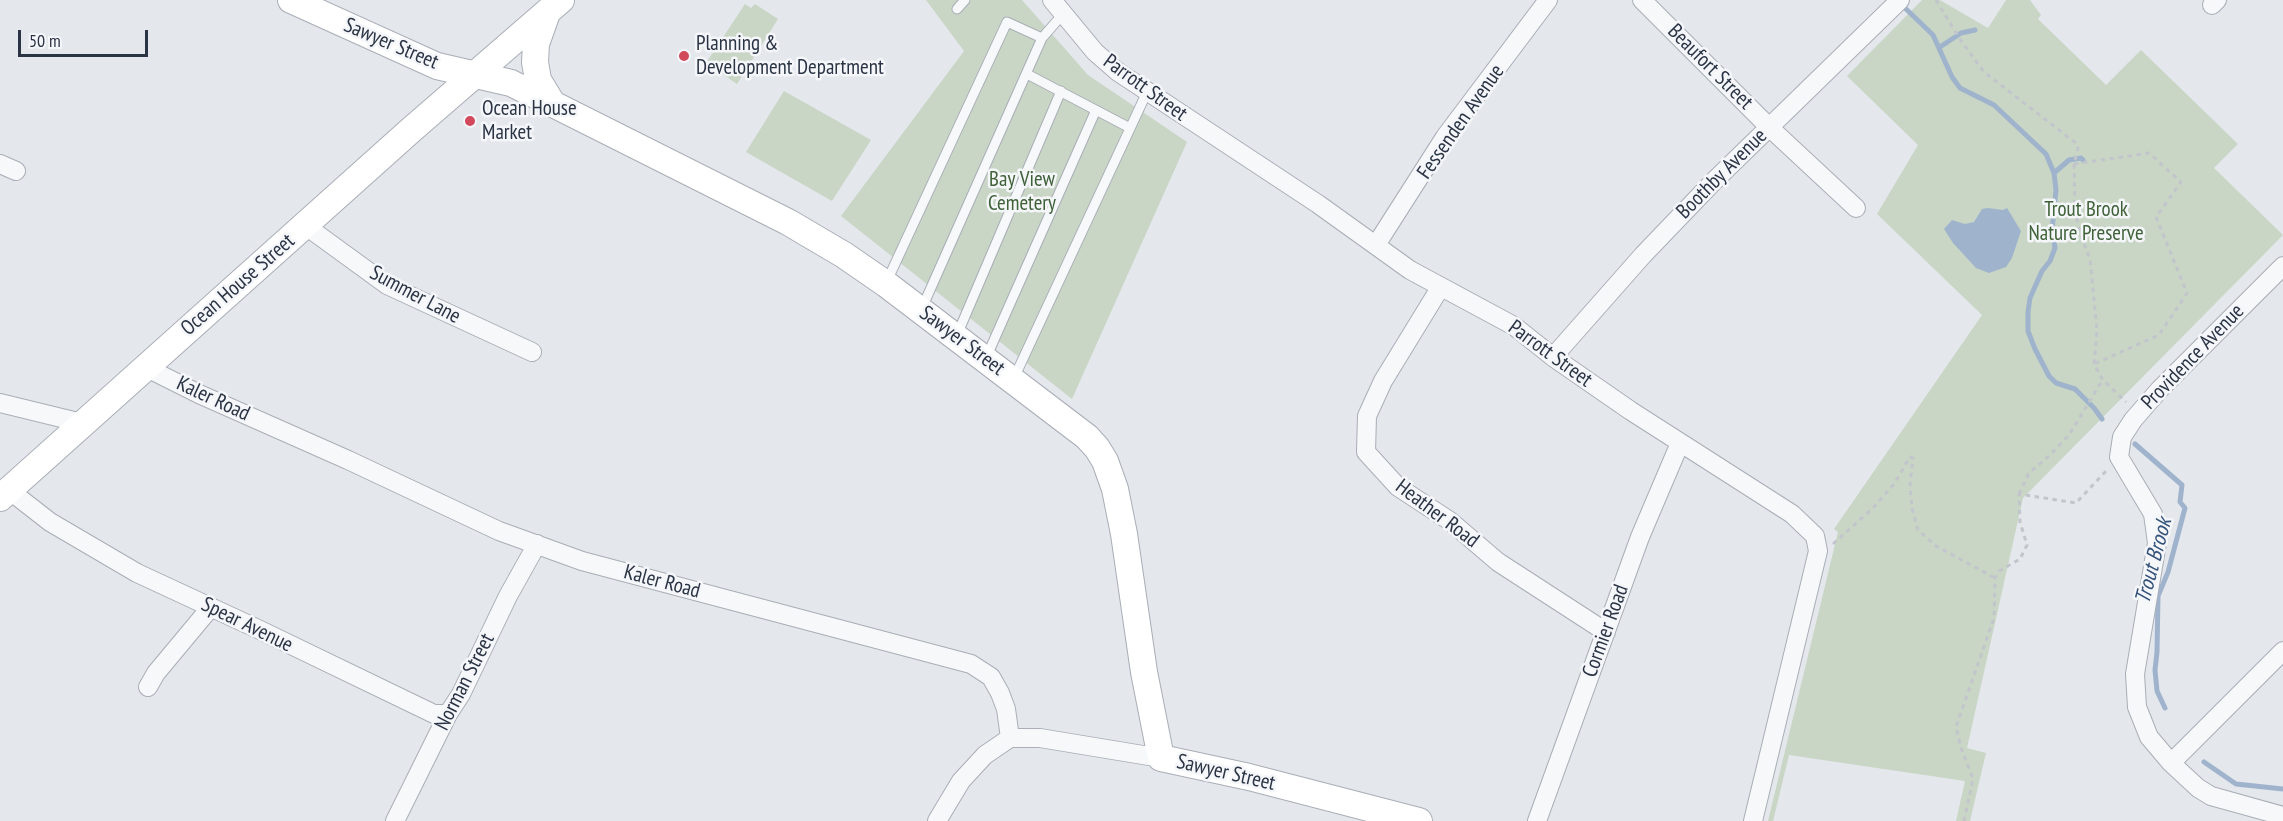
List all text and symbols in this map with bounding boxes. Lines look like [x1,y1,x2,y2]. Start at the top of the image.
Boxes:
street label: Sawyer Street [340,13,442,75]
scale bar [21,18,152,56]
street label: Beaufort Street [1662,19,1758,115]
text: 50 m [29,29,61,52]
place label: Planning & Development Department [696,31,884,81]
marker: Planning & Development Department [677,49,691,63]
street label: Parrott Street [1098,49,1192,127]
street label: Fessenden Avenue [1412,60,1510,184]
place label: Ocean House Market [482,96,577,146]
marker: Ocean House Market [463,114,477,128]
street label: Boothby Avenue [1672,124,1772,224]
park label: Bay View Cemetery [988,167,1056,217]
park label: Trout Brook Nature Preserve [2028,197,2144,247]
street label: Ocean House Street [176,229,300,341]
street label: Summer Lane [365,261,465,329]
street label: Providence Avenue [2137,299,2249,415]
street label: Sawyer Street [914,301,1010,381]
street label: Parrott Street [1503,315,1597,393]
street label: Kaler Road [172,371,254,427]
street label: Heather Road [1390,474,1484,554]
water label: Trout Brook [2130,515,2178,607]
street label: Kaler Road [621,560,703,604]
street label: Cormier Road [1578,581,1634,681]
street label: Spear Avenue [197,592,297,658]
street label: Norman Street [430,629,500,735]
street label: Sawyer Street [1174,749,1278,797]

